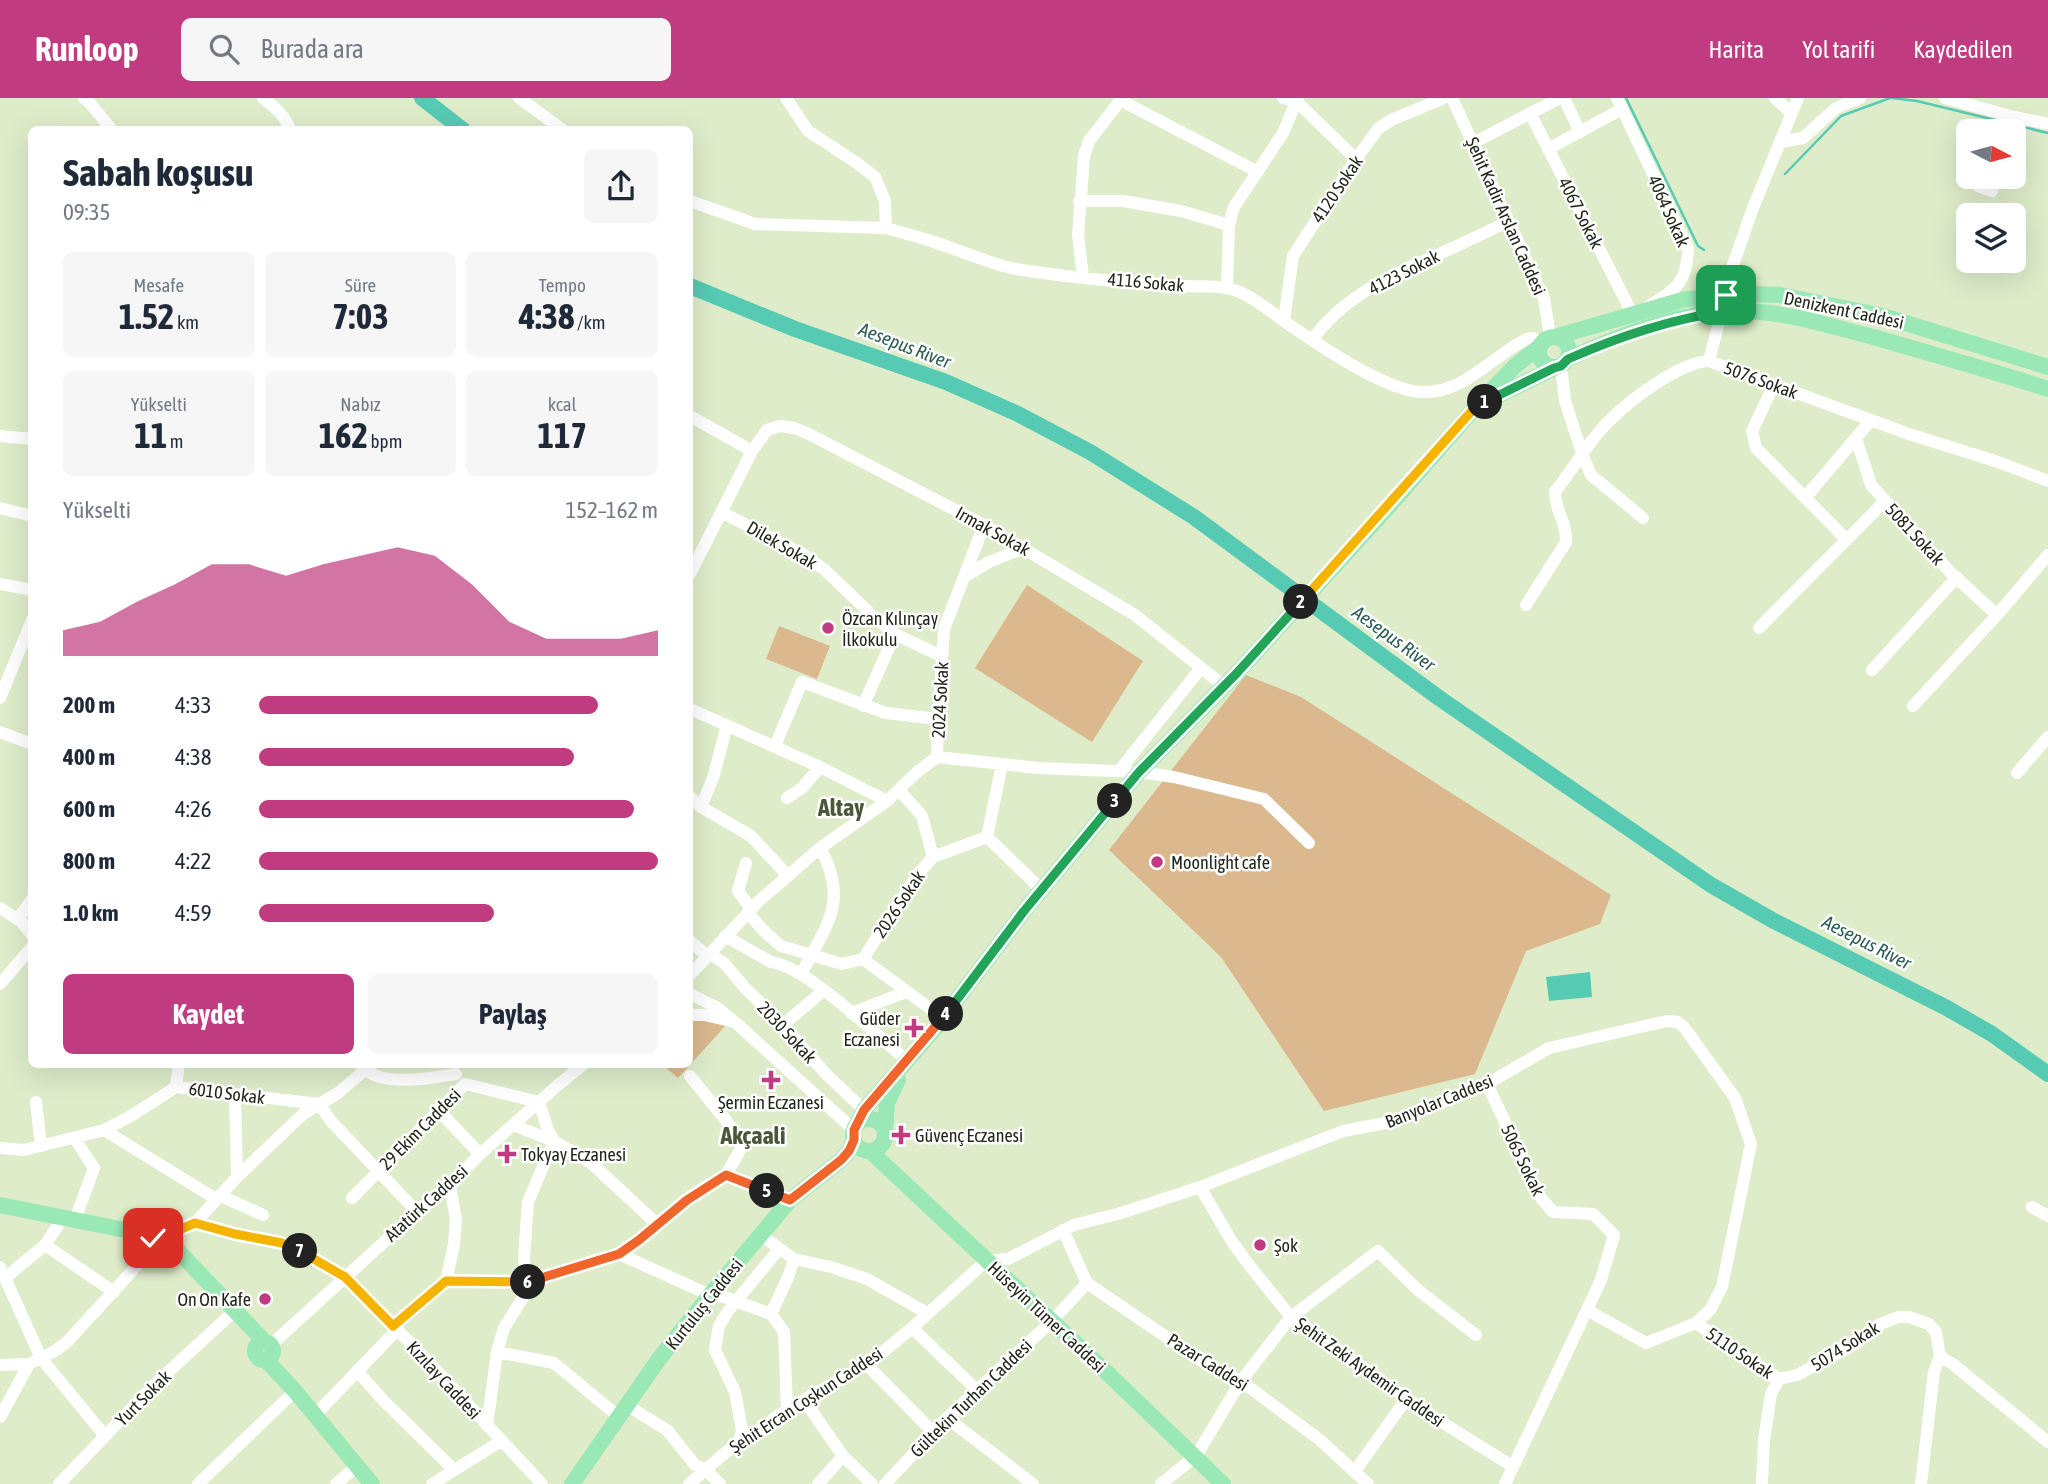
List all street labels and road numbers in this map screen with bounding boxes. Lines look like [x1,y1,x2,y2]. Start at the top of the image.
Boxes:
street label: Şehit Kadir Arslan Caddesi [1462,134,1550,298]
street label: 4120 Sokak [1307,151,1367,227]
street label: 4064 Sokak [1644,172,1694,250]
street label: 4067 Sokak [1554,174,1608,252]
street label: 4123 Sokak [1365,245,1443,299]
street label: 4116 Sokak [1107,268,1185,296]
street label: Denizkent Caddesi [1782,287,1906,333]
street label: 5076 Sokak [1721,357,1801,403]
street label: 5081 Sokak [1881,499,1949,569]
street label: Irmak Sokak [952,502,1034,560]
street label: Dilek Sokak [743,517,821,574]
street label: 2024 Sokak [928,661,952,739]
street label: 2026 Sokak [869,866,929,942]
street label: 2030 Sokak [753,997,821,1067]
street label: Banyolar Caddesi [1382,1070,1496,1132]
street label: 6010 Sokak [188,1078,266,1108]
street label: 29 Ekim Caddesi [375,1084,465,1174]
street label: 5065 Sokak [1497,1121,1549,1199]
street label: Atatürk Caddesi [380,1160,472,1246]
street label: Kurtuluş Caddesi [661,1254,747,1354]
street label: Hüseyin Tümer Caddesi [984,1257,1110,1377]
street label: Şehit Zeki Aydemir Caddesi [1292,1313,1448,1431]
street label: 5074 Sokak [1807,1317,1883,1375]
street label: 5110 Sokak [1702,1323,1778,1383]
street label: Pazar Caddesi [1164,1329,1252,1395]
street label: Gültekin Turhan Caddesi [906,1335,1036,1461]
street label: Kızılay Caddesi [403,1337,485,1423]
street label: Şehit Ercan Coşkun Caddesi [725,1343,887,1457]
street label: Yurt Sokak [111,1366,175,1430]

